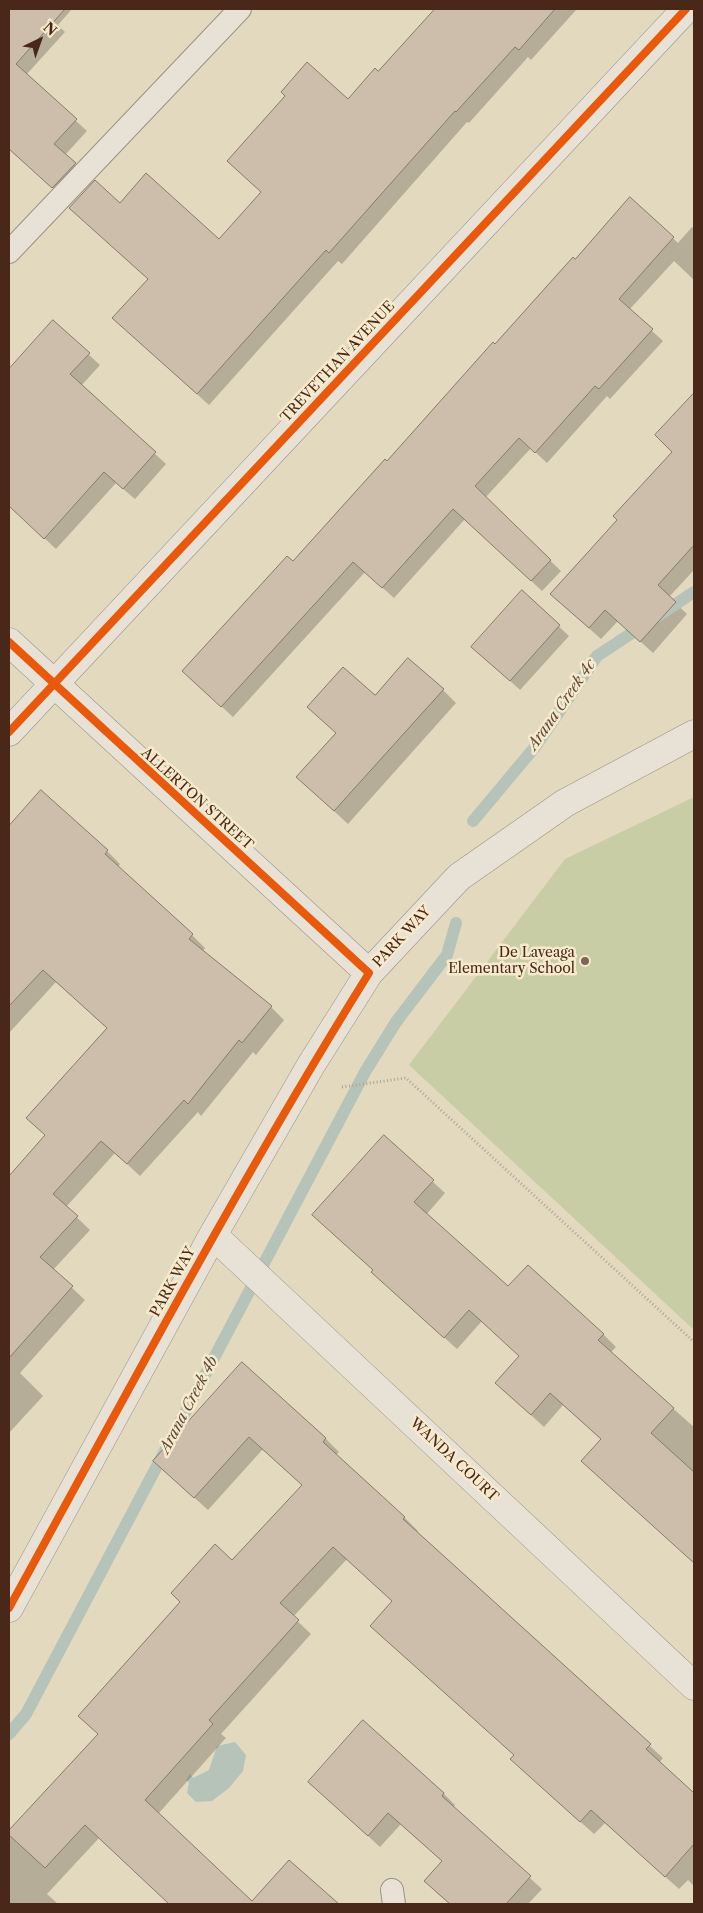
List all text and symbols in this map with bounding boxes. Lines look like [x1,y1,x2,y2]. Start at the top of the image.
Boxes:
north arrow [15,15,65,65]
text: N [39,18,61,40]
street label: TREVETHAN AVENUE [278,298,398,426]
water label: Arana Creek 4c [524,656,600,754]
street label: ALLERTON STREET [138,744,256,854]
street label: PARK WAY [370,903,434,971]
place label: De Laveaga Elementary School [448,945,575,978]
marker: De Laveaga Elementary School [579,955,591,967]
street label: PARK WAY [147,1244,199,1320]
water label: Arana Creek 4b [156,1354,222,1456]
street label: WANDA COURT [406,1415,502,1505]

